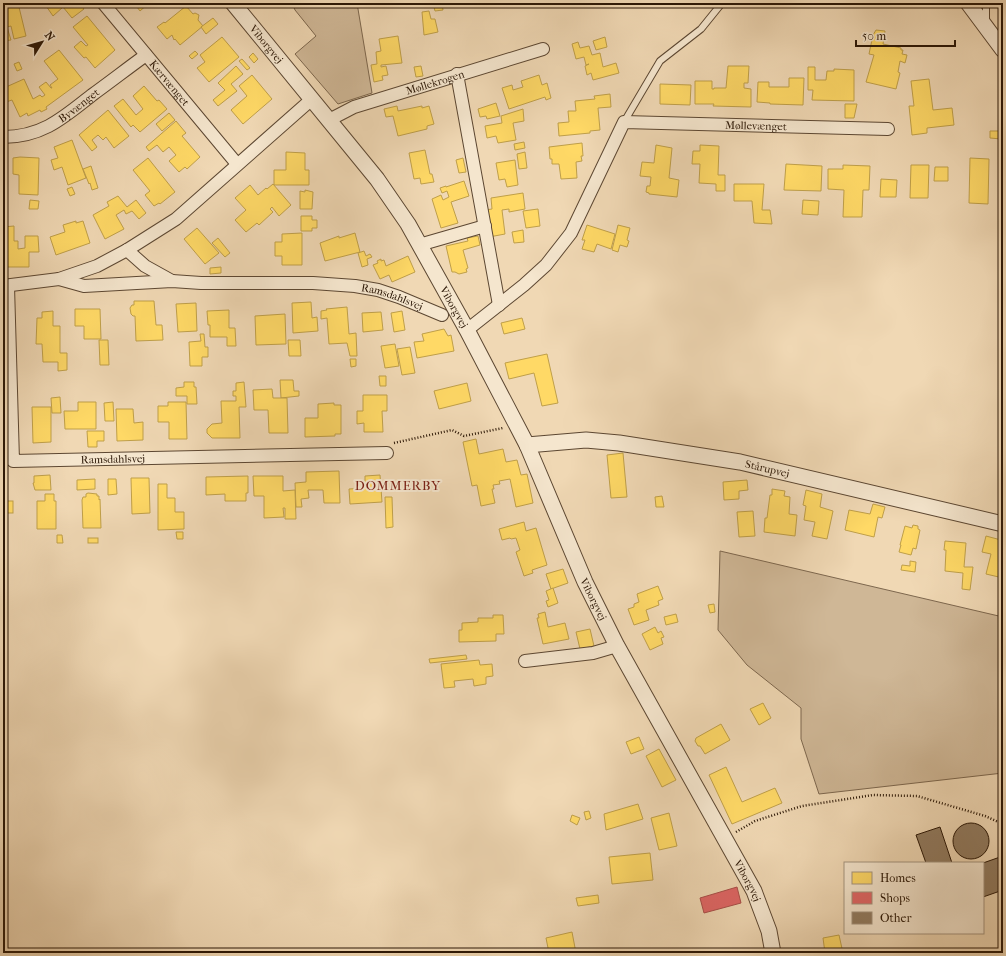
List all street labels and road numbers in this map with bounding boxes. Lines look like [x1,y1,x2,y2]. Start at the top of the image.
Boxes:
street label: Viborgvej [246,22,286,66]
street label: Kærvænget [146,58,192,109]
street label: Møllekrogen [404,67,467,98]
street label: Byvænget [56,86,102,125]
street label: Møllevænget [725,119,787,133]
street label: Ramsdahlsvej [360,281,425,313]
street label: Viborgvej [436,283,471,331]
street label: Ramsdahlsvej [81,452,145,467]
street label: Stårupvej [744,457,791,480]
street label: Viborgvej [577,575,609,623]
street label: Viborgvej [730,857,763,904]

